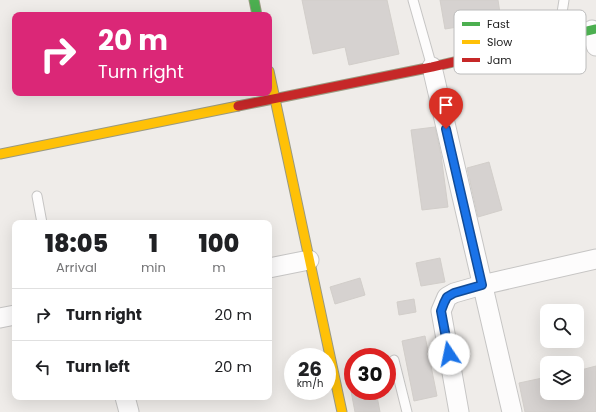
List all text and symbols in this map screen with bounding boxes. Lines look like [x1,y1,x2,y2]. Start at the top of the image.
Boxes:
legend [454,10,586,74]
text: Fast [487,16,510,32]
text: 20 m [98,21,168,60]
icon: right [32,28,84,80]
text: Slow [487,34,512,50]
text: Jam [487,52,512,68]
text: Turn right [98,59,184,84]
pin [429,88,463,129]
icon: arrive [435,94,457,116]
text: 18:05 [45,227,108,260]
text: 1 [149,227,158,260]
text: 100 [199,227,239,260]
text: Arrival [56,258,97,277]
text: min [141,258,166,277]
text: m [212,258,226,277]
icon: right [32,304,54,326]
text: Turn right [66,304,142,325]
text: 20 m [214,304,252,325]
map controls [540,304,584,400]
button: search [540,304,584,348]
position arrow [428,333,470,375]
speed limit sign: 30 [344,348,396,400]
text: 26 [298,355,322,383]
icon: left [32,356,54,378]
text: Turn left [66,356,130,377]
text: 20 m [214,356,252,377]
button: layers [540,356,584,400]
text: km/h [297,376,323,391]

